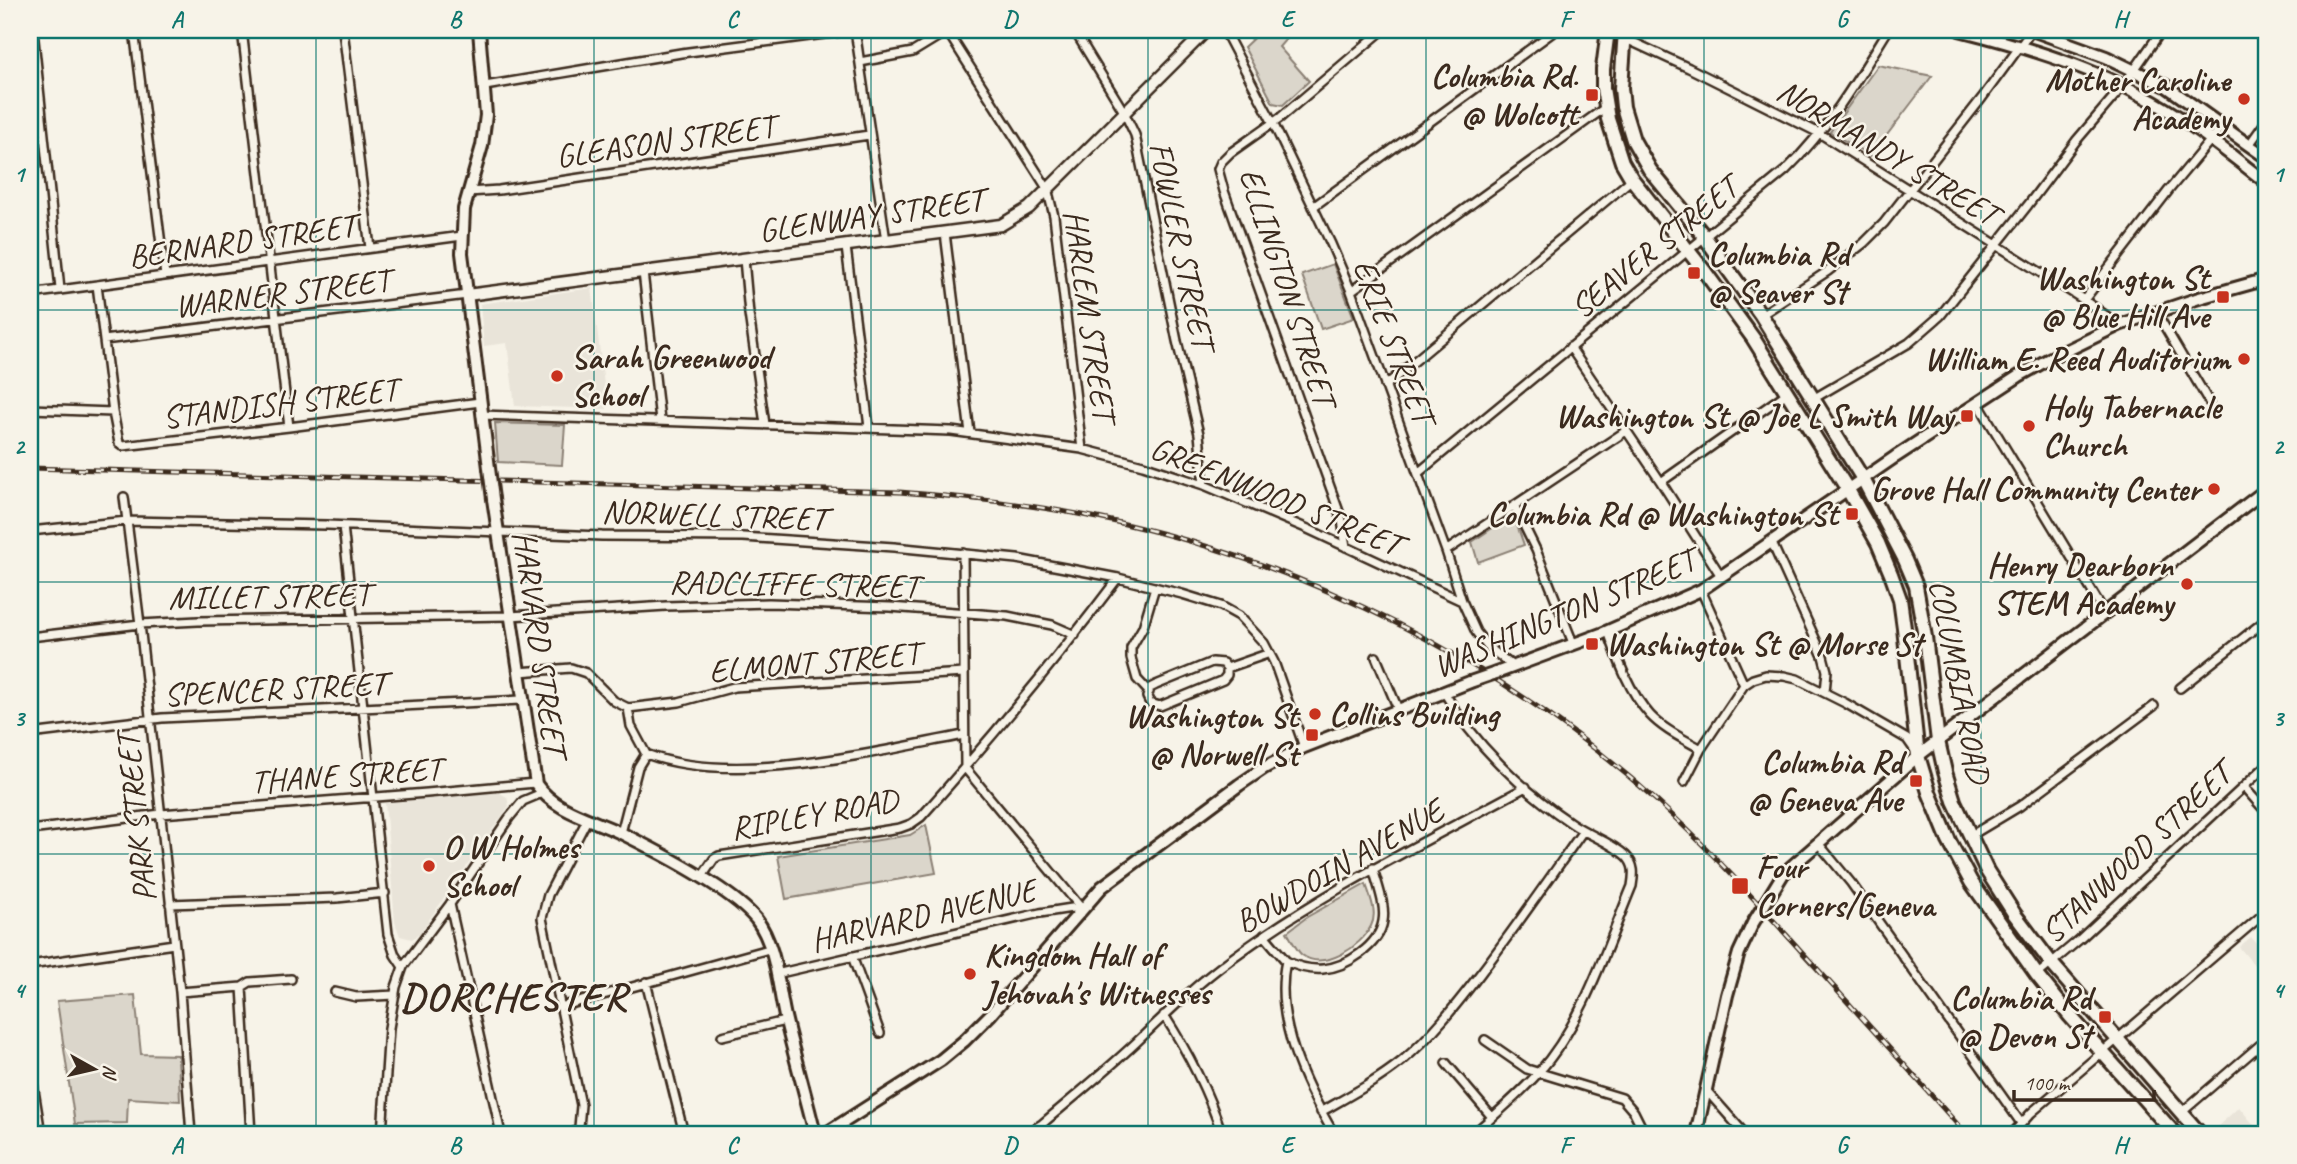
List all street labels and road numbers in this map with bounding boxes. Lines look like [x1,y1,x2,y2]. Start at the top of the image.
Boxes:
street label: NORMANDY STREET [1769,69,2012,238]
street label: GLEASON STREET [553,104,785,177]
street label: FOWLER STREET [1140,138,1226,360]
street label: SEAVER STREET [1562,162,1752,327]
street label: ELLINGTON STREET [1230,163,1348,418]
street label: GLENWAY STREET [756,177,994,252]
street label: BERNARD STREET [126,203,366,278]
street label: HARLEM STREET [1054,207,1127,430]
street label: ERIE STREET [1344,253,1447,436]
street label: WARNER STREET [172,258,399,327]
street label: STANDISH STREET [160,367,407,438]
street label: GREENWOOD STREET [1144,427,1415,568]
street label: NORWELL STREET [601,490,835,540]
street label: HARVARD STREET [503,528,578,765]
street label: WASHINGTON STREET [1427,536,1708,687]
street label: RADCLIFFE STREET [669,561,926,607]
street label: MILLET STREET [168,573,378,619]
street label: COLUMBIA ROAD [1920,576,2001,789]
street label: ELMONT STREET [707,631,929,692]
street label: SPENCER STREET [163,662,395,716]
street label: PARK STREET [106,725,166,904]
street label: THANE STREET [249,747,450,803]
street label: STANWOOD STREET [2032,748,2246,952]
street label: RIPLEY ROAD [727,778,904,849]
street label: BOWDOIN AVENUE [1227,787,1455,943]
street label: HARVARD AVENUE [807,868,1043,961]

